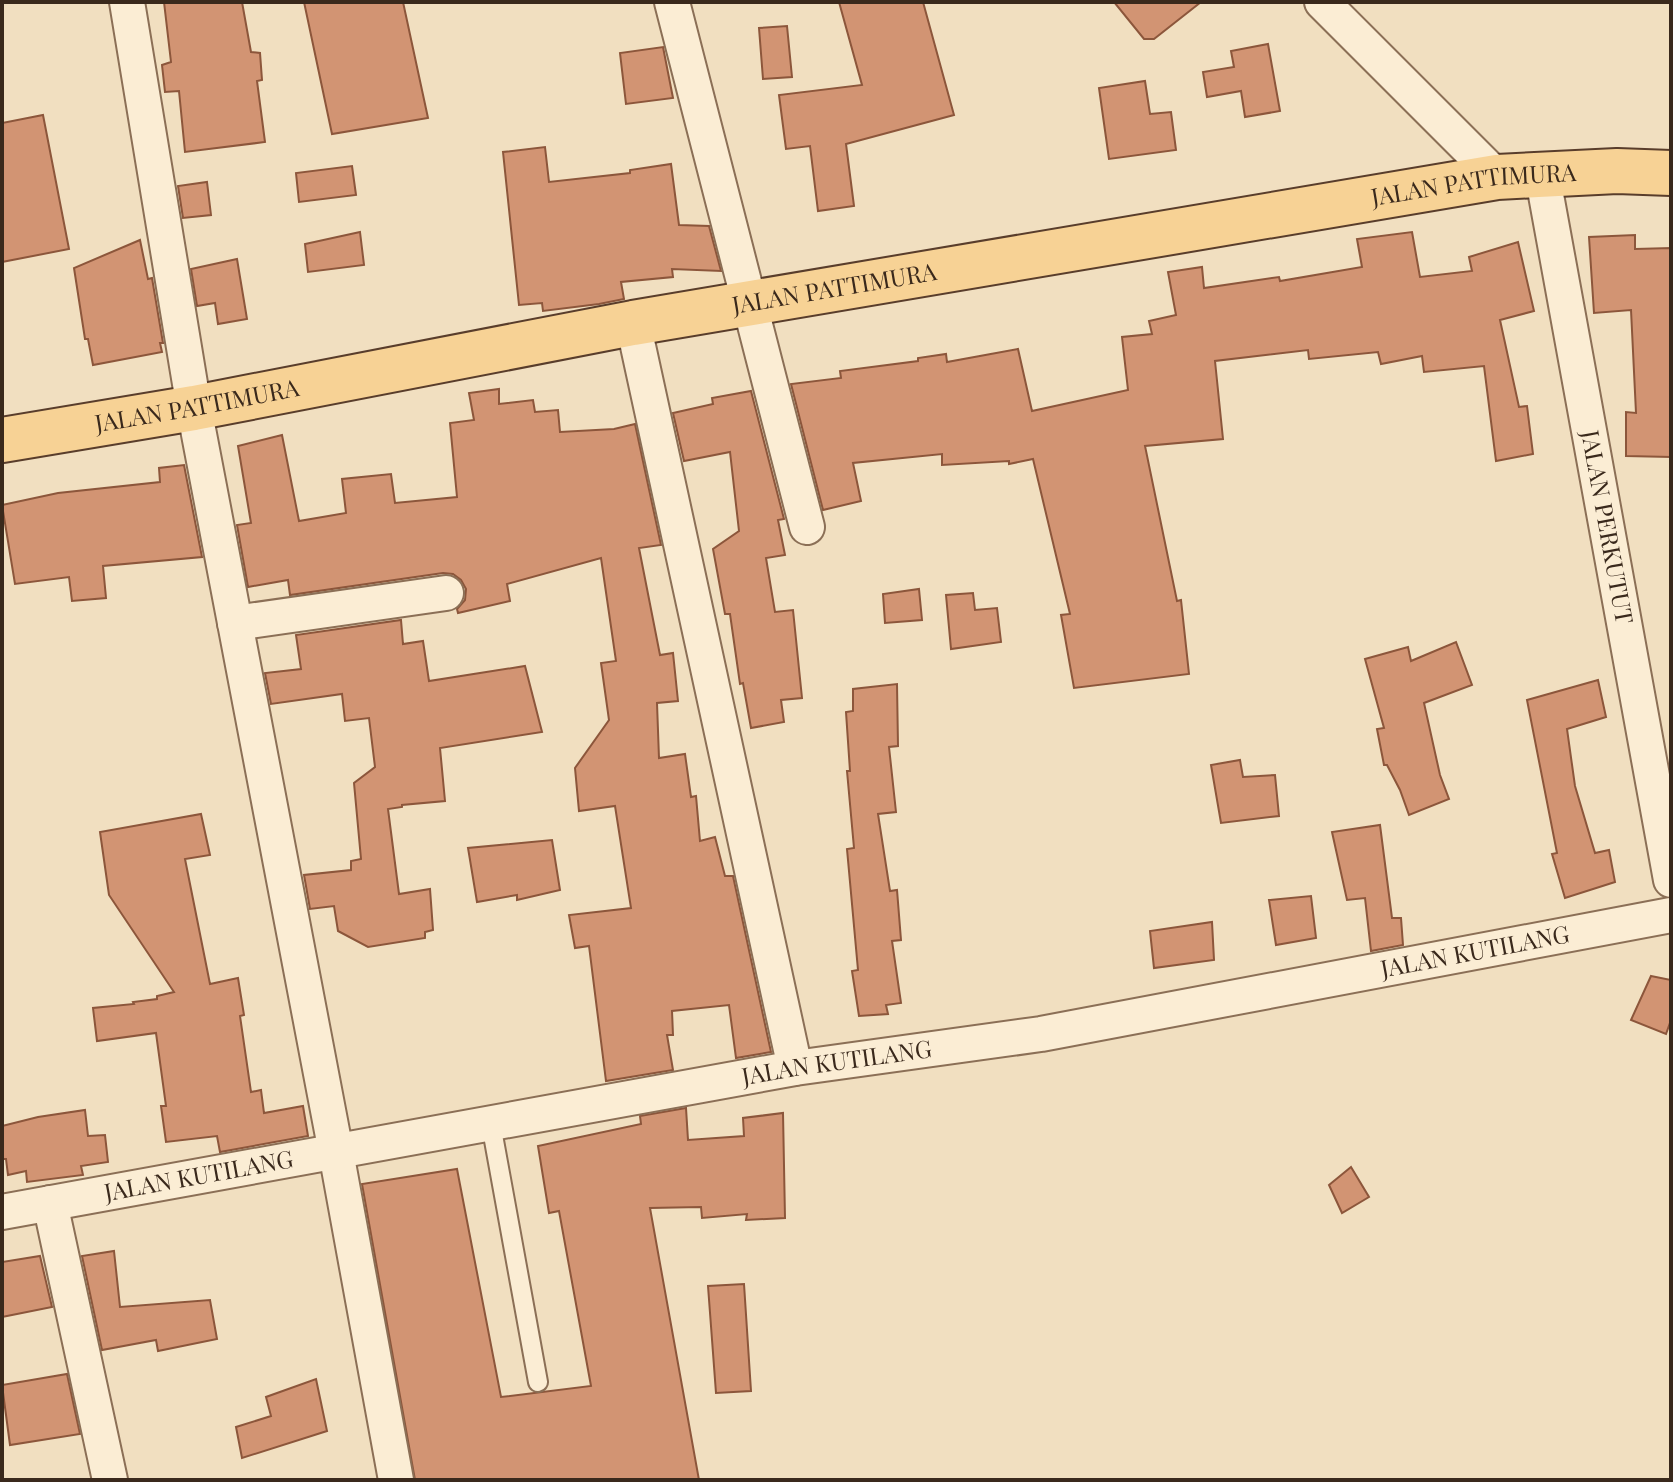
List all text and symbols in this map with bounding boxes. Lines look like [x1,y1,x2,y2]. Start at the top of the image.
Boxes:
street label: JALAN PATTIMURA [1367,155,1578,212]
street label: JALAN PATTIMURA [728,254,940,320]
street label: JALAN PATTIMURA [91,370,302,438]
street label: JALAN PERKUTUT [1575,426,1642,626]
street label: JALAN KUTILANG [1377,917,1572,984]
street label: JALAN KUTILANG [738,1031,934,1092]
street label: JALAN KUTILANG [100,1141,296,1207]

